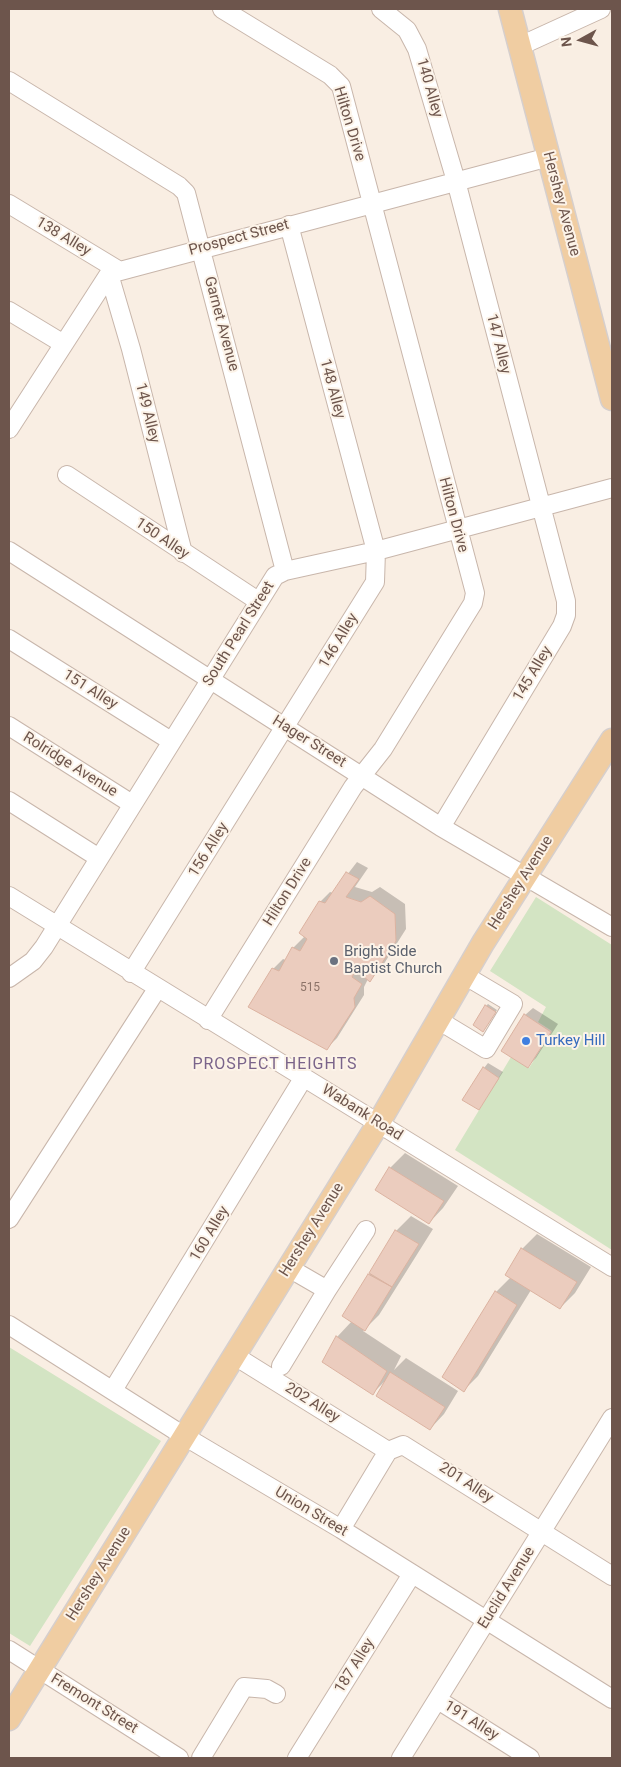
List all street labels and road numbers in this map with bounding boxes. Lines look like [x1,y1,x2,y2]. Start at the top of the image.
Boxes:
street label: 140 Alley [412,56,446,120]
street label: Hilton Drive [329,85,369,163]
street label: Hershey Avenue [538,150,584,258]
street label: 138 Alley [32,214,94,260]
street label: Prospect Street [187,216,291,260]
street label: Garnet Avenue [200,275,242,373]
street label: 147 Alley [482,312,514,376]
street label: 148 Alley [315,357,349,421]
street label: 149 Alley [131,381,163,445]
street label: Hilton Drive [434,475,472,555]
street label: 150 Alley [132,514,192,564]
street label: South Pearl Street [200,578,278,690]
street label: 146 Alley [316,610,362,672]
street label: 145 Alley [510,643,556,705]
street label: 151 Alley [59,666,121,714]
street label: Hager Street [269,712,349,772]
street label: Rolridge Avenue [20,729,120,801]
street label: 156 Alley [185,819,233,881]
street label: Hershey Avenue [485,833,557,933]
street label: Hilton Drive [260,855,316,929]
street label: Wabank Road [318,1081,406,1145]
street label: Hershey Avenue [276,1180,348,1280]
street label: 160 Alley [187,1203,233,1265]
street label: 202 Alley [281,1379,343,1427]
street label: 201 Alley [435,1459,497,1507]
street label: Union Street [271,1483,351,1541]
street label: Hershey Avenue [63,1524,135,1624]
street label: Euclid Avenue [475,1544,539,1632]
street label: 187 Alley [331,1635,379,1697]
street label: Fremont Street [47,1670,141,1738]
street label: 191 Alley [440,1697,502,1745]

